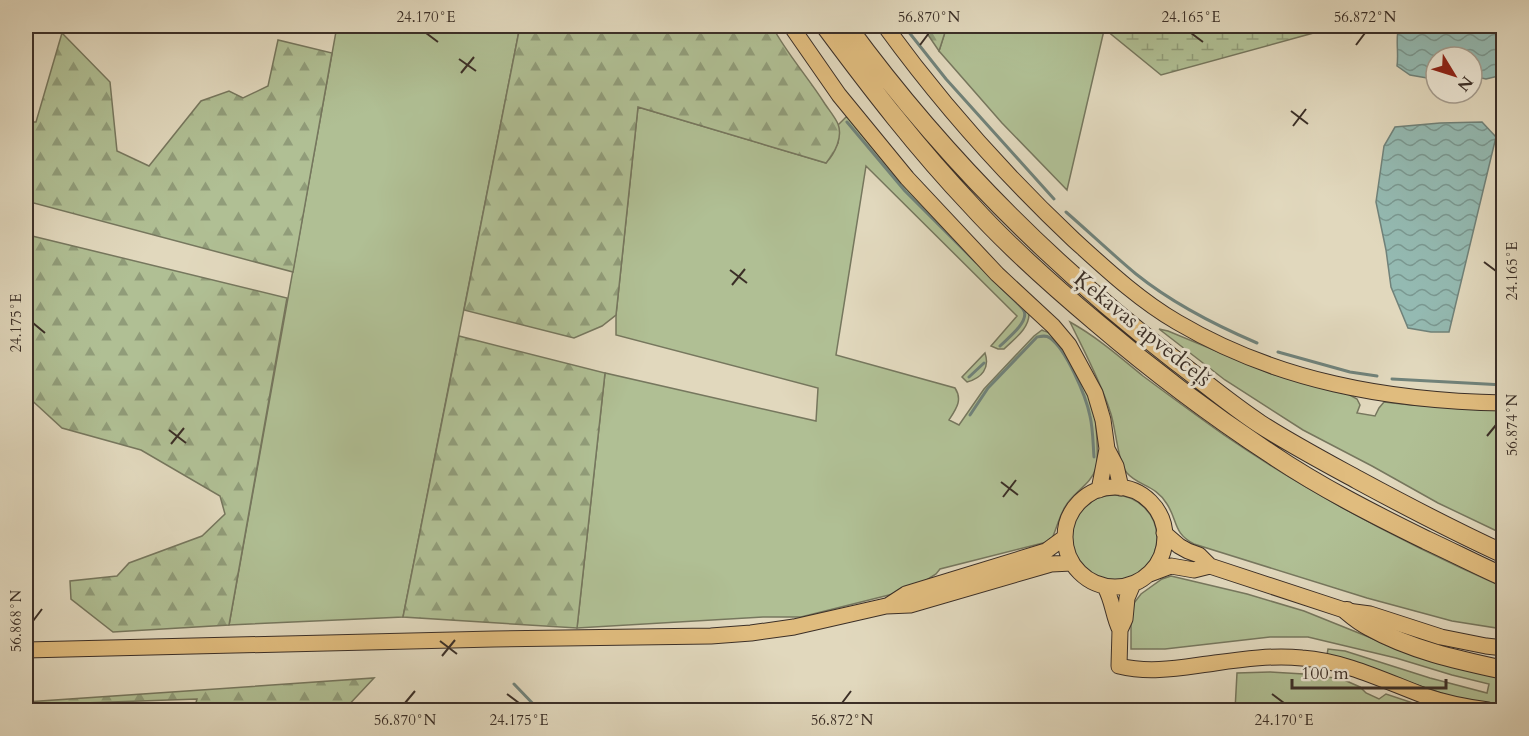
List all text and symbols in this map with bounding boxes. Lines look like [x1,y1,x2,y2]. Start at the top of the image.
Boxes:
text: 24.170°E [396,7,456,27]
text: 56.870°N [898,7,961,27]
text: 24.165°E [1161,7,1221,27]
text: 56.872°N [1334,7,1397,27]
north arrow [1424,45,1484,105]
text: N [1452,71,1478,96]
text: 24.165°E [1502,241,1522,301]
street label: Ķekavas apvedceļš [1067,264,1217,393]
text: 24.175°E [6,293,26,353]
text: 56.874°N [1502,393,1522,456]
text: 56.868°N [6,589,26,652]
scale bar [1292,652,1446,690]
text: 100 m [1301,661,1349,686]
text: 56.870°N [374,710,437,730]
text: 24.175°E [489,710,549,730]
text: 56.872°N [811,710,874,730]
text: 24.170°E [1254,710,1314,730]

